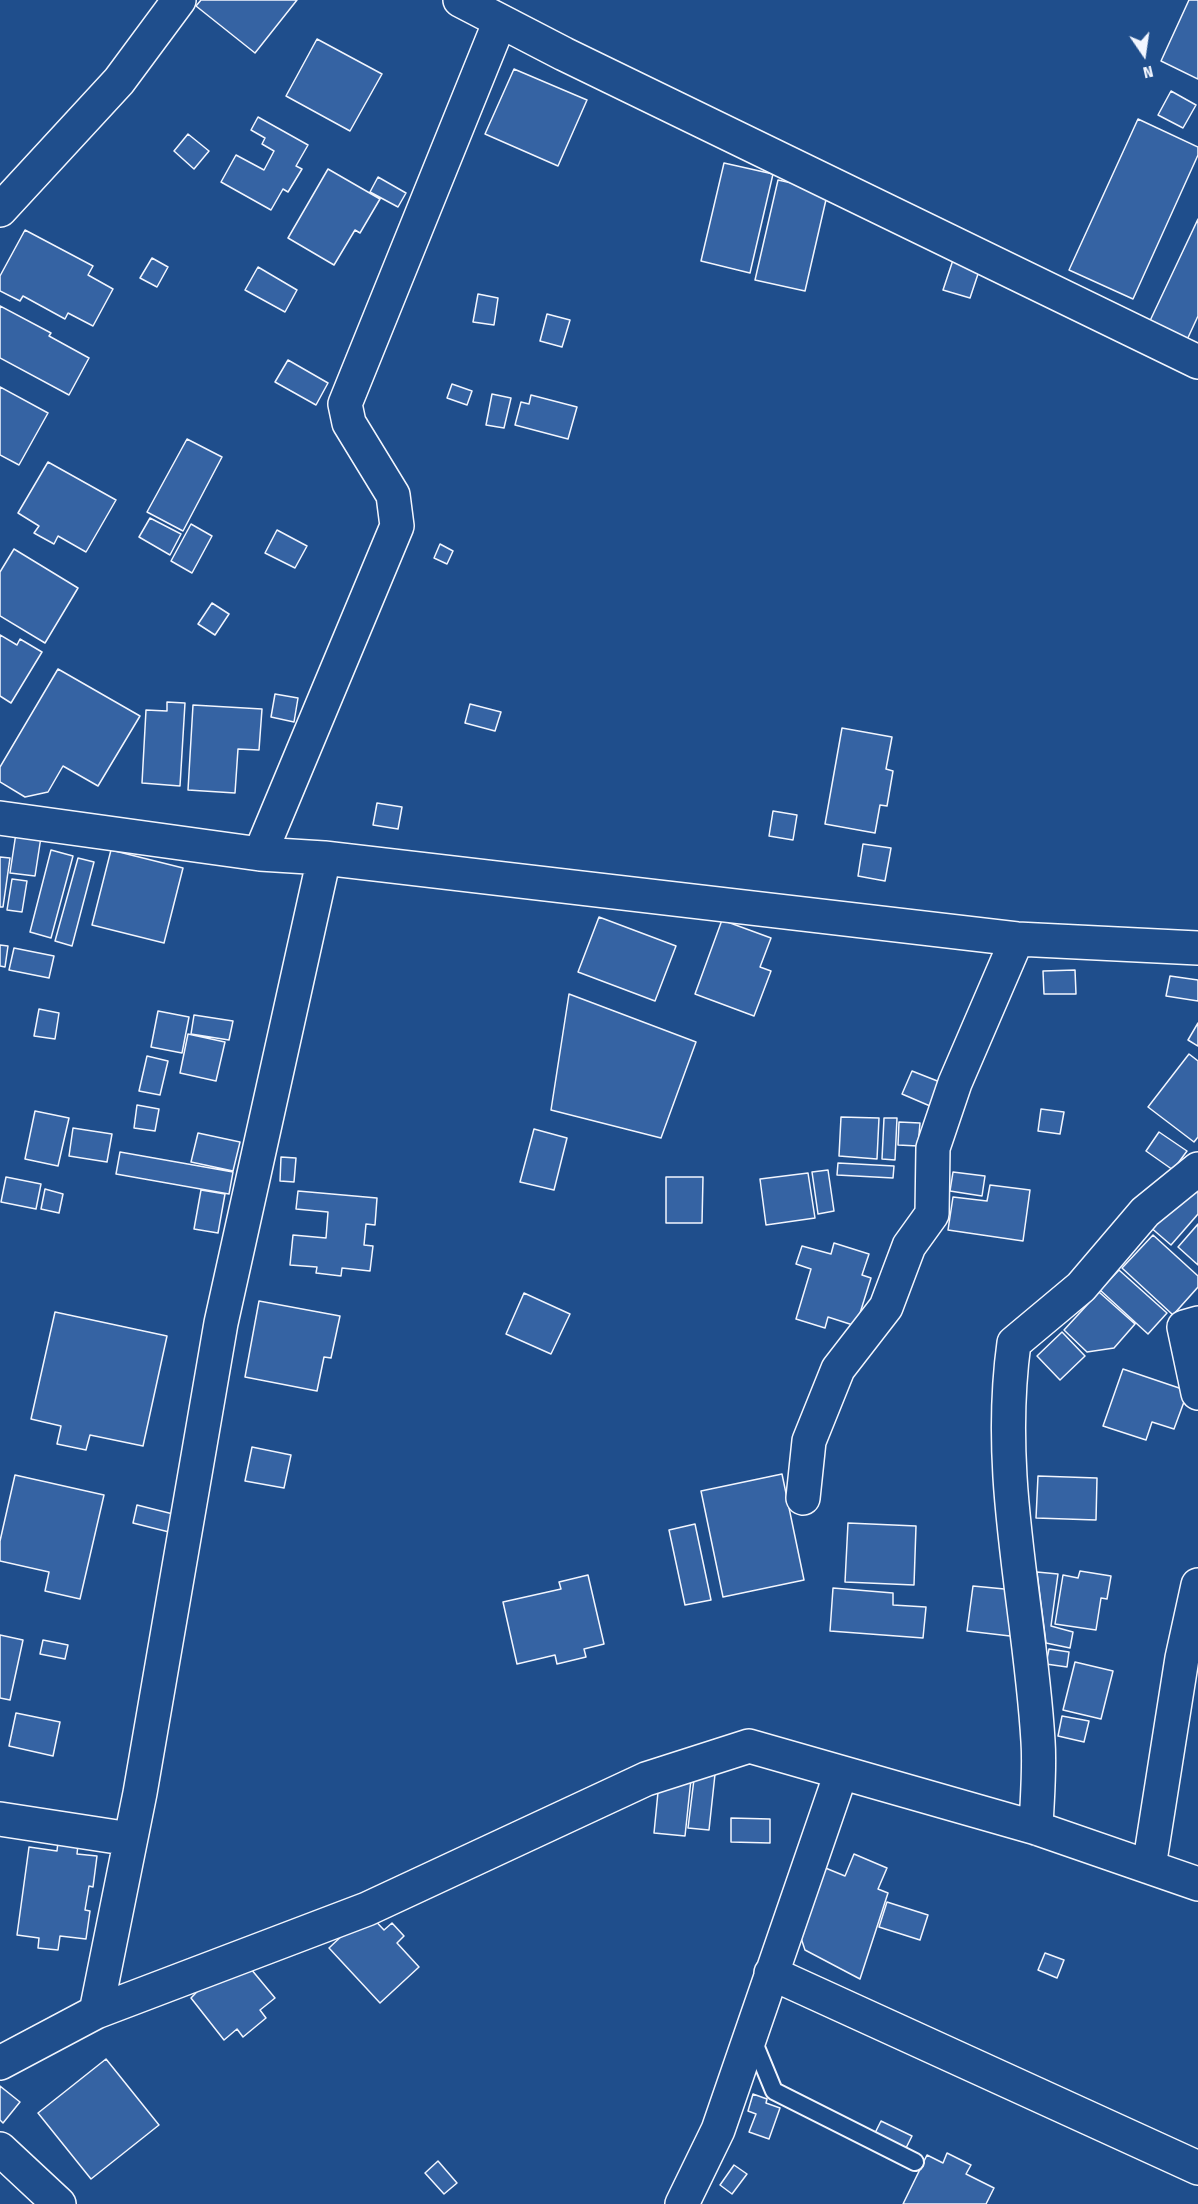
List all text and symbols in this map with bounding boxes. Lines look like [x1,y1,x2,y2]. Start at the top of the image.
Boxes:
north arrow [1114,24,1174,84]
text: N [1141,62,1155,82]

